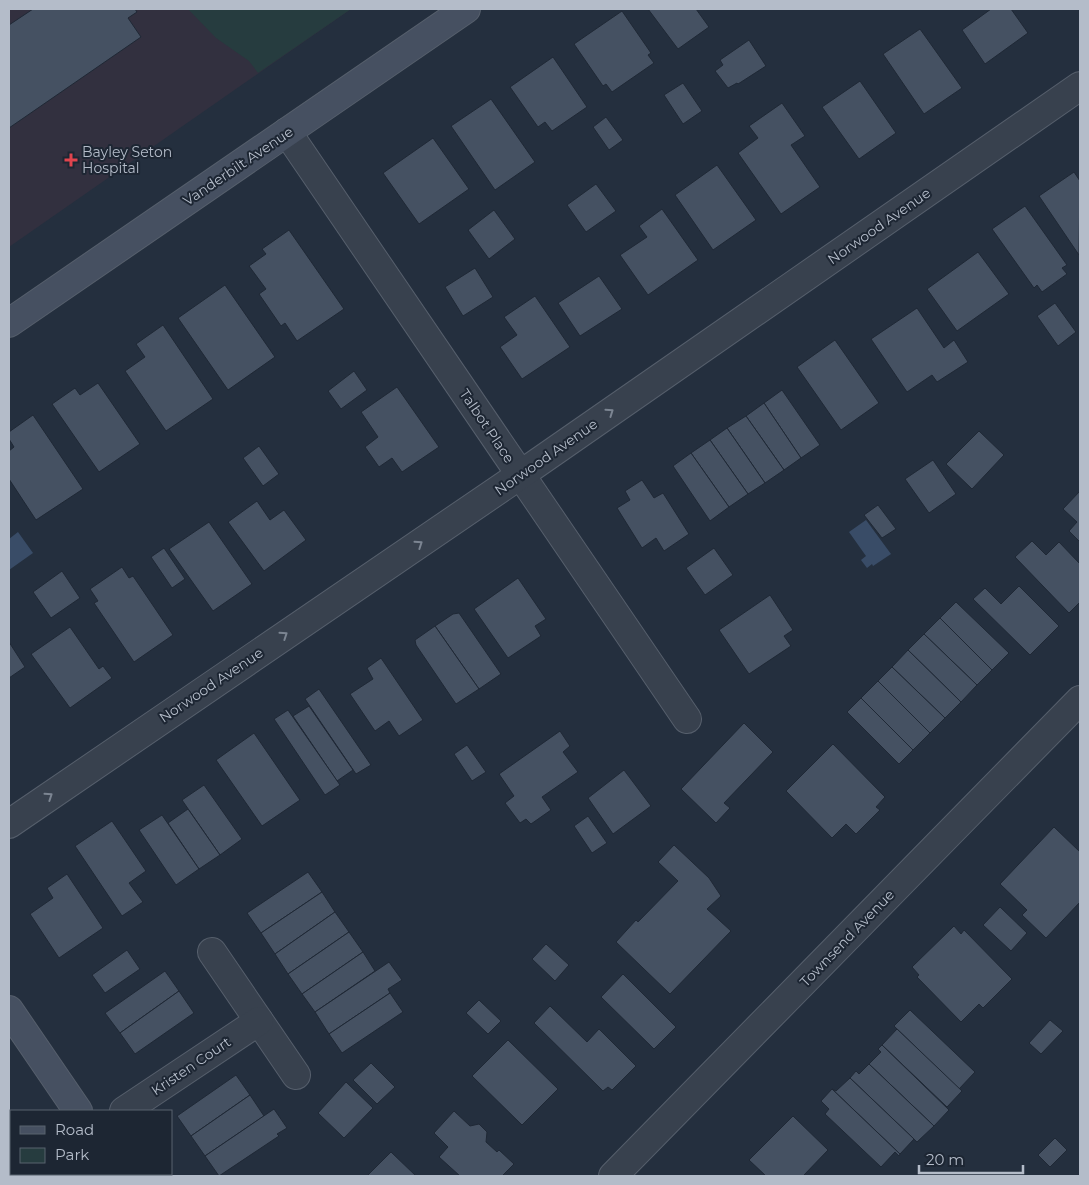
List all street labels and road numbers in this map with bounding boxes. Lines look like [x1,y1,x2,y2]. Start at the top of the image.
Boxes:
street label: Vanderbilt Avenue [179,122,297,210]
street label: Norwood Avenue [824,184,934,268]
street label: Talbot Place [456,385,518,467]
street label: Norwood Avenue [491,415,601,499]
street label: Norwood Avenue [156,644,266,726]
street label: Townsend Avenue [796,886,898,990]
street label: Kristen Court [148,1033,235,1099]

